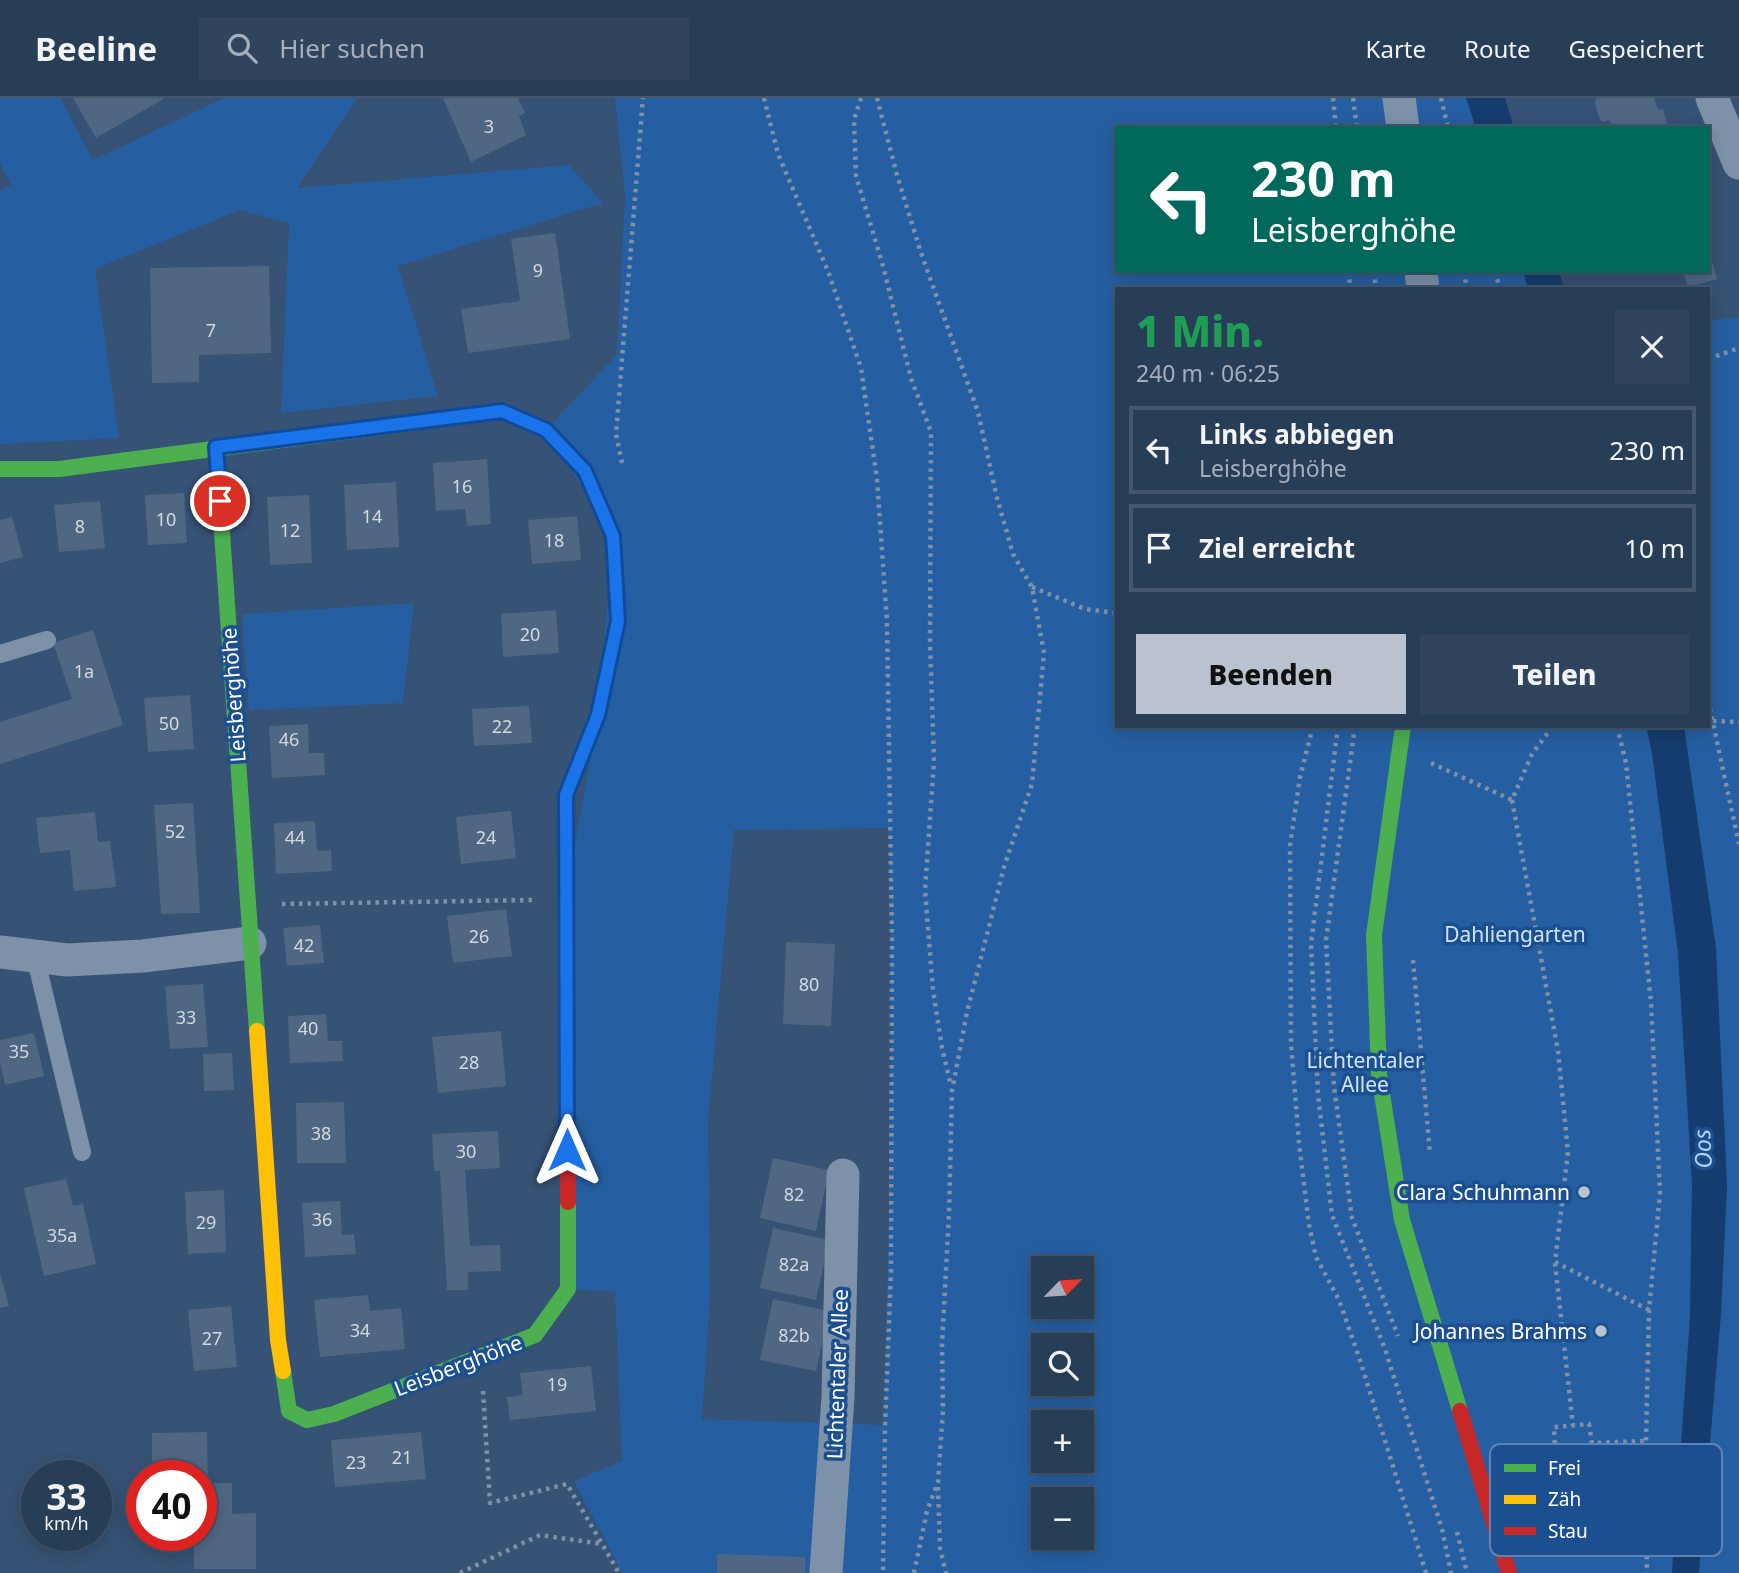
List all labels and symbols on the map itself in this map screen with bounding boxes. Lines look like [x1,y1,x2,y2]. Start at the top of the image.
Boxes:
house number: 3 [484,114,494,138]
house number: 9 [533,258,543,282]
house number: 7 [206,318,216,342]
pin [190,471,250,531]
house number: 16 [452,474,472,498]
house number: 14 [362,504,382,528]
house number: 10 [156,507,176,531]
house number: 8 [75,514,85,538]
house number: 12 [280,518,300,542]
house number: 18 [544,528,564,552]
house number: 20 [520,622,540,646]
street label: Leisberghöhe [214,627,252,763]
house number: 1a [74,659,94,683]
house number: 50 [159,711,179,735]
house number: 22 [492,714,512,738]
house number: 46 [279,727,299,751]
house number: 52 [165,819,185,843]
house number: 44 [285,825,305,849]
house number: 24 [476,825,496,849]
park label: Dahliengarten [1444,920,1586,948]
house number: 26 [469,924,489,948]
house number: 42 [294,933,314,957]
house number: 80 [799,972,819,996]
house number: 33 [176,1005,196,1029]
house number: 40 [298,1016,318,1040]
house number: 35 [9,1039,29,1063]
park label: Lichtentaler Allee [1306,1046,1424,1098]
house number: 28 [459,1050,479,1074]
position arrow [530,1113,604,1187]
house number: 38 [311,1121,331,1145]
water label: Oos [1685,1128,1719,1170]
house number: 30 [456,1139,476,1163]
place label: Clara Schuhmann [1396,1178,1570,1206]
house number: 82 [784,1182,804,1206]
marker: Clara Schuhmann [1576,1184,1592,1200]
house number: 36 [312,1207,332,1231]
house number: 29 [196,1210,216,1234]
house number: 35a [47,1223,77,1247]
house number: 82a [779,1252,809,1276]
north arrow [1031,1256,1094,1320]
street label: Lichtentaler Allee [820,1288,854,1460]
place label: Johannes Brahms [1412,1317,1587,1345]
house number: 34 [350,1318,370,1342]
house number: 82b [778,1323,810,1347]
marker: Johannes Brahms [1593,1323,1609,1339]
house number: 27 [202,1326,222,1350]
street label: Leisberghöhe [390,1328,526,1402]
house number: 19 [547,1372,567,1396]
legend [1490,1444,1722,1556]
house number: 21 [392,1445,412,1469]
house number: 23 [346,1450,366,1474]
text: Frei [1548,1455,1581,1481]
speed limit sign: 40 [126,1460,217,1551]
text: Zäh [1548,1486,1581,1512]
text: Stau [1548,1518,1588,1544]

